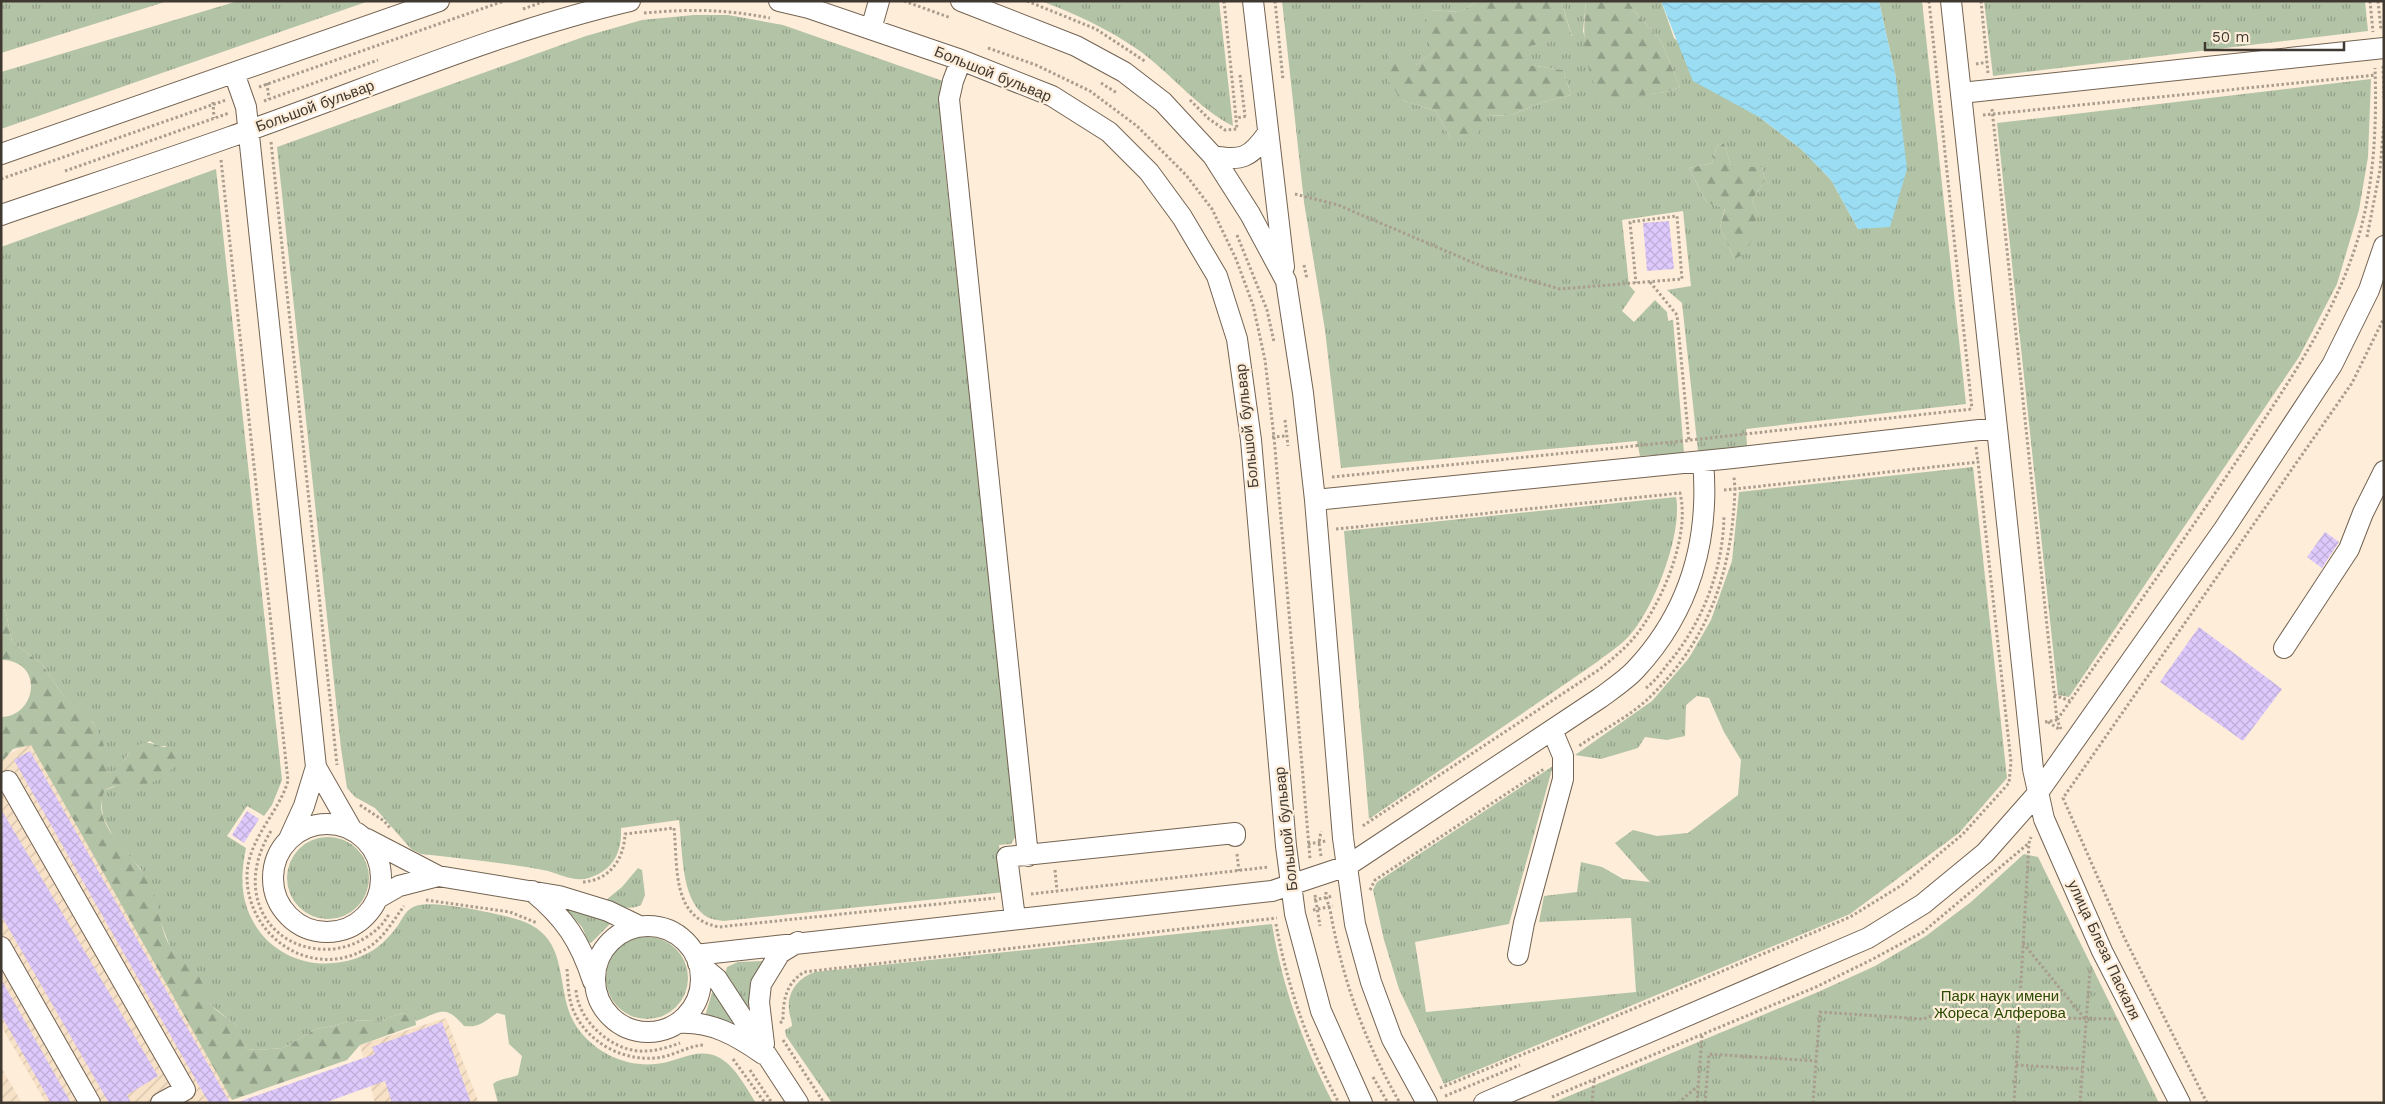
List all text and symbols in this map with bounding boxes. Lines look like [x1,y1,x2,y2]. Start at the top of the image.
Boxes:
scale bar [2205,20,2344,52]
text: 50 m [2212,28,2249,46]
street label: Большой бульвар [932,42,1054,106]
street label: Большой бульвар [253,76,377,136]
street label: Большой бульвар [1232,363,1262,489]
street label: Большой бульвар [1271,766,1301,892]
street label: улица Блеза Паскаля [2064,877,2144,1023]
park label: Парк наук имени Жореса Алферова [1934,987,2067,1022]

